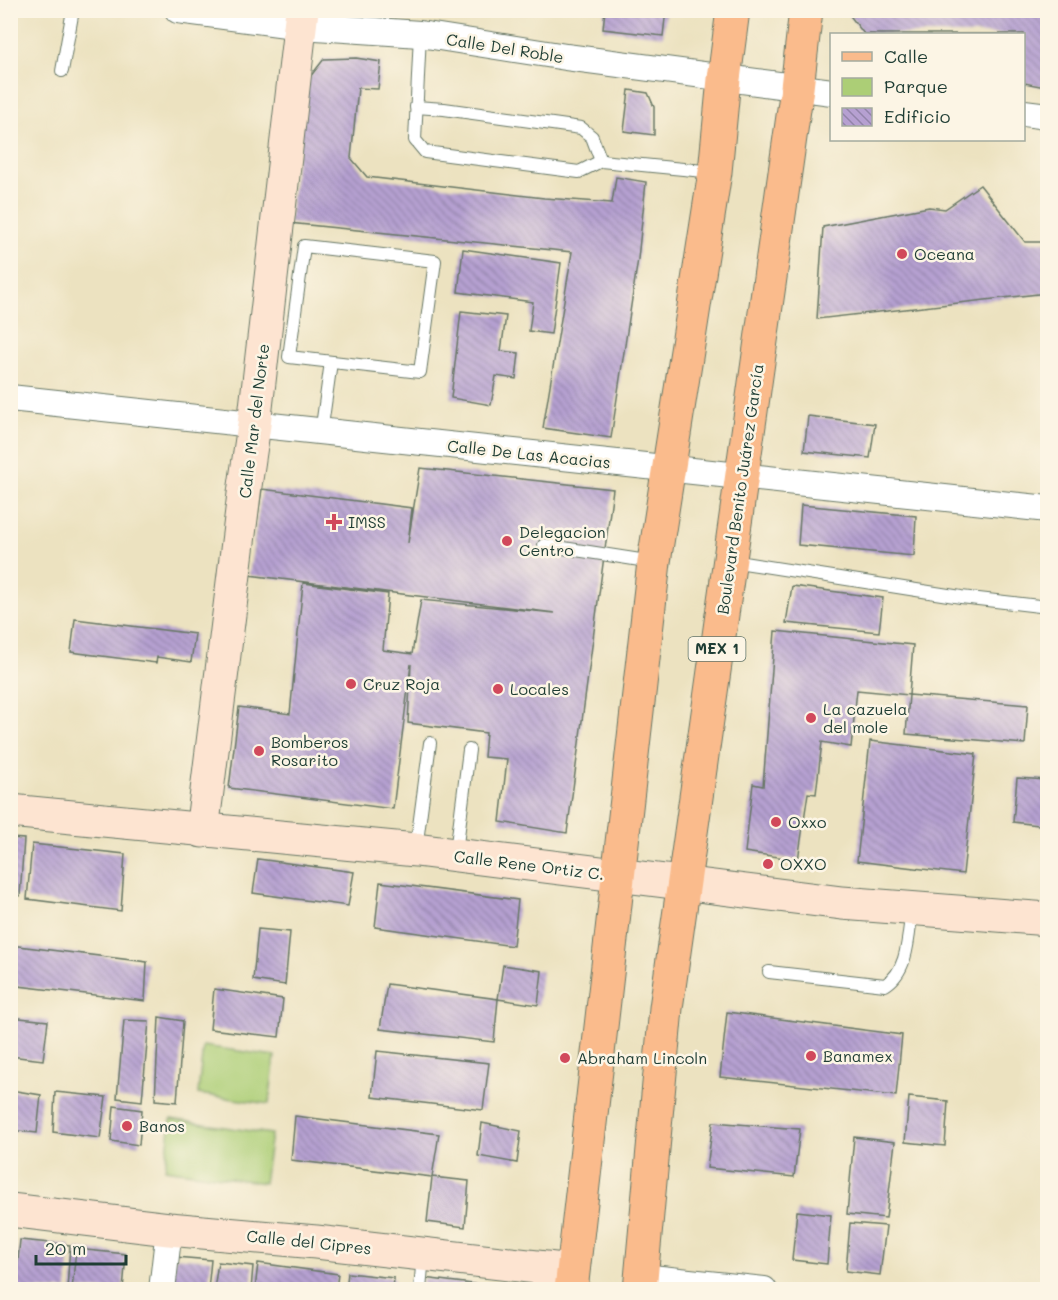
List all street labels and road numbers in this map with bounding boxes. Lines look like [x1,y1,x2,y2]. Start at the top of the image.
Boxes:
street label: Calle Del Roble [445,28,565,67]
street label: Calle Mar del Norte [234,342,273,500]
street label: Boulevard Benito Juárez García [712,362,767,616]
street label: Calle De Las Acacias [446,434,612,473]
road number: MEX 1 [688,637,746,661]
street label: Calle Rene Ortiz C. [453,845,605,884]
street label: Calle del Cipres [246,1224,373,1259]

